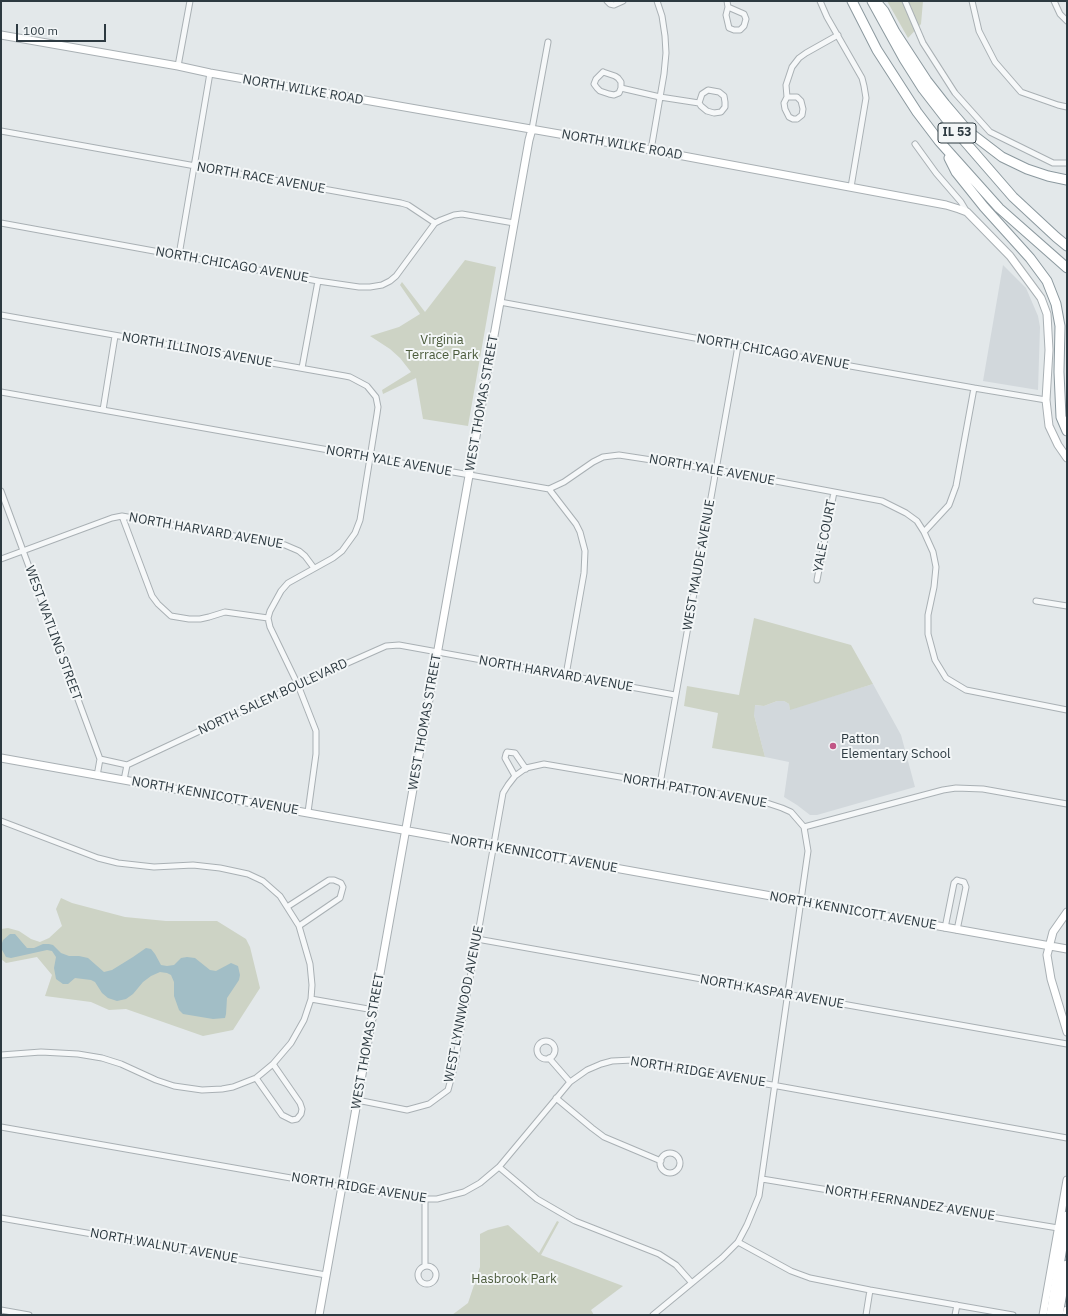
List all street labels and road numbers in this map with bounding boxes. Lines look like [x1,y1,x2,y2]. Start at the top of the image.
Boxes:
street label: NORTH WILKE ROAD [241,72,365,108]
road number: IL 53 [938,123,976,143]
street label: NORTH WILKE ROAD [560,127,684,163]
street label: NORTH RACE AVENUE [196,159,326,197]
street label: NORTH CHICAGO AVENUE [154,244,310,286]
street label: NORTH ILLINOIS AVENUE [120,329,274,371]
street label: NORTH CHICAGO AVENUE [695,331,851,373]
street label: WEST THOMAS STREET [462,334,502,472]
street label: NORTH YALE AVENUE [325,442,453,480]
street label: NORTH YALE AVENUE [648,451,776,489]
street label: WEST MAUDE AVENUE [680,498,718,632]
street label: YALE COURT [810,498,840,574]
street label: NORTH HARVARD AVENUE [128,510,284,552]
street label: WEST WATLING STREET [21,563,85,703]
street label: WEST THOMAS STREET [405,653,445,791]
street label: NORTH HARVARD AVENUE [478,653,634,695]
street label: NORTH SALEM BOULEVARD [196,656,350,738]
street label: NORTH PATTON AVENUE [622,771,768,811]
street label: NORTH KENNICOTT AVENUE [130,774,300,818]
street label: NORTH KENNICOTT AVENUE [449,832,619,876]
street label: NORTH KENNICOTT AVENUE [768,889,938,933]
street label: WEST LYNNWOOD AVENUE [441,924,487,1084]
street label: WEST THOMAS STREET [348,972,388,1110]
street label: NORTH KASPAR AVENUE [699,972,845,1012]
street label: NORTH RIDGE AVENUE [629,1054,767,1090]
street label: NORTH RIDGE AVENUE [290,1170,428,1206]
street label: NORTH FERNANDEZ AVENUE [824,1182,996,1224]
street label: NORTH WALNUT AVENUE [89,1225,239,1267]

